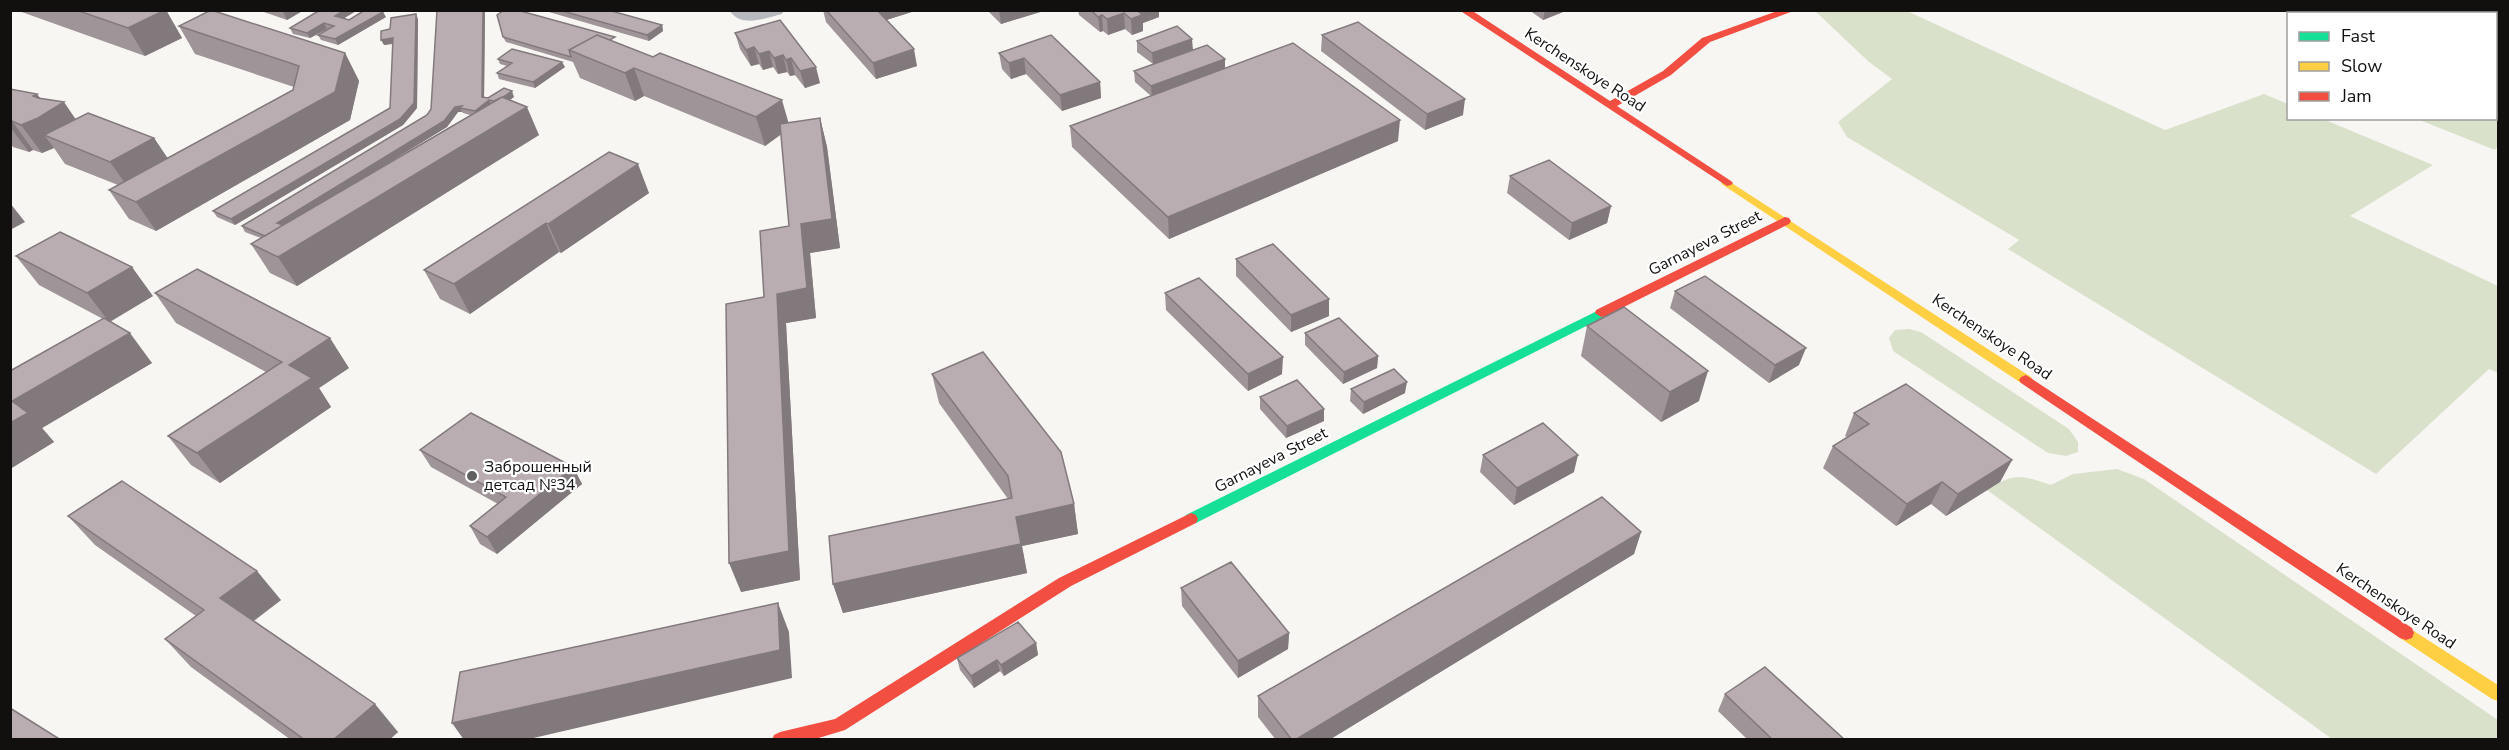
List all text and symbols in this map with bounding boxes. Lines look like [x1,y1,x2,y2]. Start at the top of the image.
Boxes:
legend [2287,12,2497,120]
street label: Kerchenskoye Road [1520,23,1650,117]
text: Fast [2341,24,2376,48]
text: Slow [2341,54,2382,78]
text: Jam [2340,84,2372,108]
street label: Garnayeva Street [1645,205,1766,281]
street label: Kerchenskoye Road [1928,289,2056,385]
street label: Garnayeva Street [1211,422,1332,498]
place label: Заброшенный детсад №34 [484,456,592,496]
marker: Заброшенный детсад №34 [465,469,479,483]
street label: Kerchenskoye Road [2332,558,2460,654]

